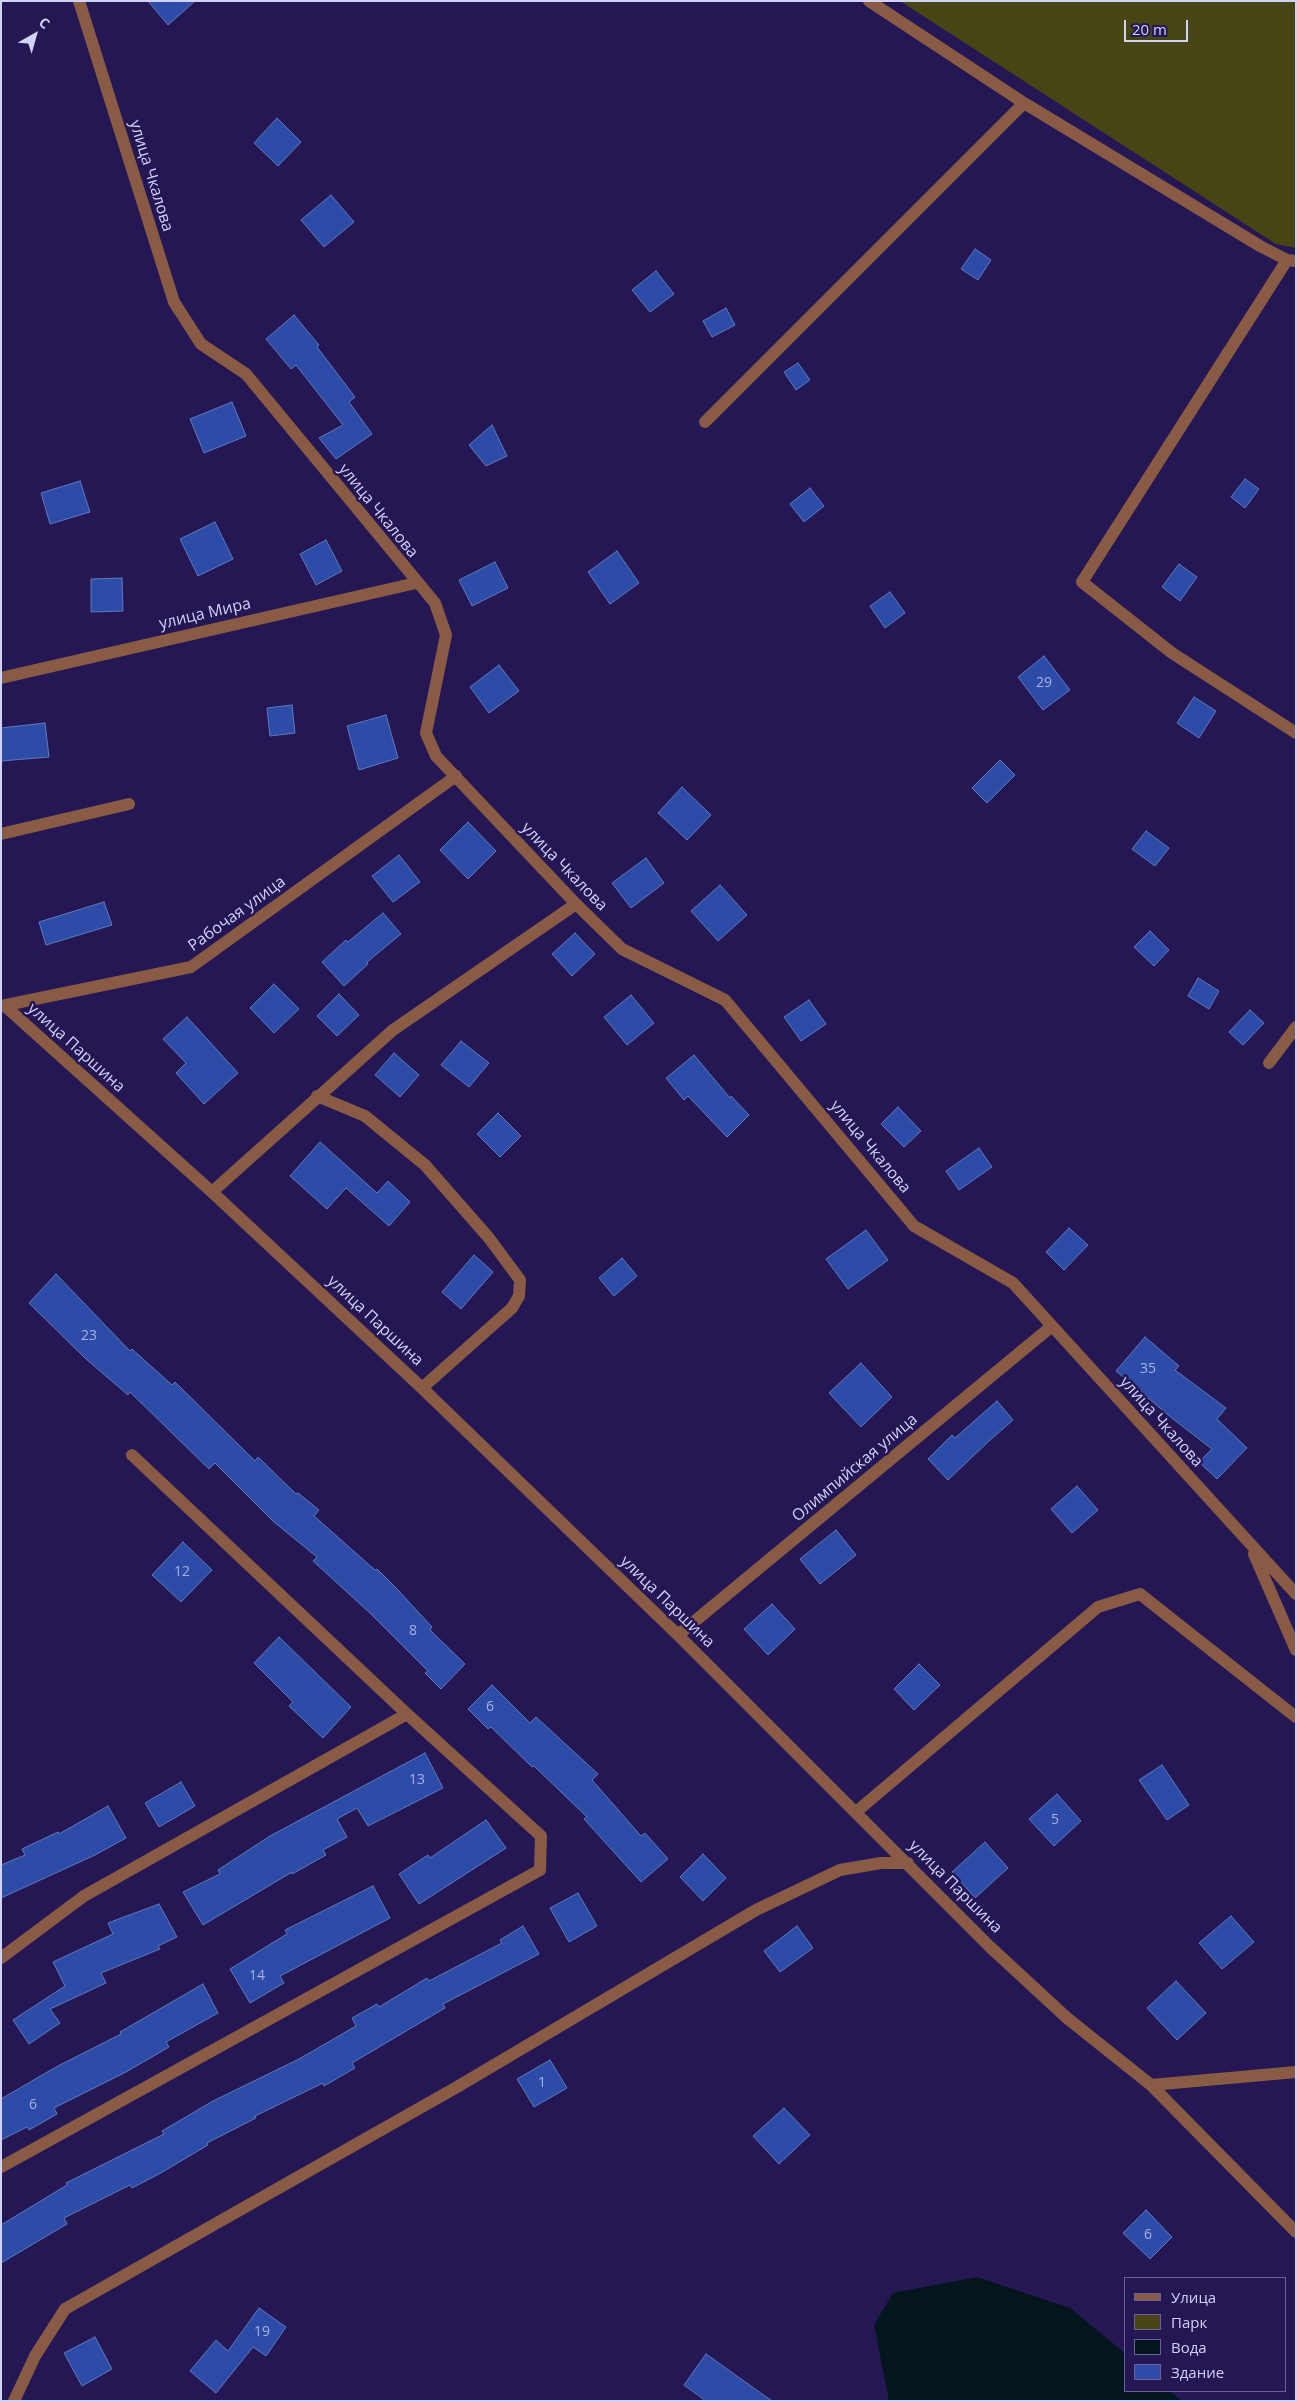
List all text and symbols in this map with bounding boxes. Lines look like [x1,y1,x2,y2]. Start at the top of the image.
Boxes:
north arrow [10,10,60,60]
scale bar [1127,10,1191,42]
text: С [35,13,54,33]
text: 20 m [1132,19,1167,39]
street label: улица Чкалова [125,118,177,234]
street label: улица Чкалова [334,460,422,562]
street label: улица Мира [157,594,253,634]
house number: 29 [1036,675,1052,691]
street label: улица Чкалова [517,819,611,915]
street label: Рабочая улица [185,872,289,956]
street label: улица Паршина [23,999,129,1097]
street label: улица Чкалова [826,1097,914,1197]
street label: улица Паршина [323,1272,427,1370]
house number: 23 [81,1328,97,1344]
house number: 35 [1140,1361,1156,1377]
street label: улица Чкалова [1115,1373,1207,1471]
street label: Олимпийская улица [788,1410,922,1526]
street label: улица Паршина [616,1552,718,1652]
house number: 12 [174,1564,190,1580]
house number: 8 [409,1623,417,1639]
house number: 6 [486,1699,494,1715]
house number: 13 [409,1772,425,1788]
house number: 5 [1051,1812,1059,1828]
street label: улица Паршина [904,1836,1006,1938]
house number: 14 [249,1968,265,1984]
house number: 1 [538,2075,546,2091]
house number: 6 [29,2097,37,2113]
house number: 6 [1144,2227,1152,2243]
legend [1124,2277,1287,2392]
text: Улица [1171,2287,1216,2307]
text: Парк [1171,2312,1207,2332]
house number: 19 [254,2324,270,2340]
text: Вода [1171,2337,1207,2357]
text: Здание [1171,2362,1224,2382]

